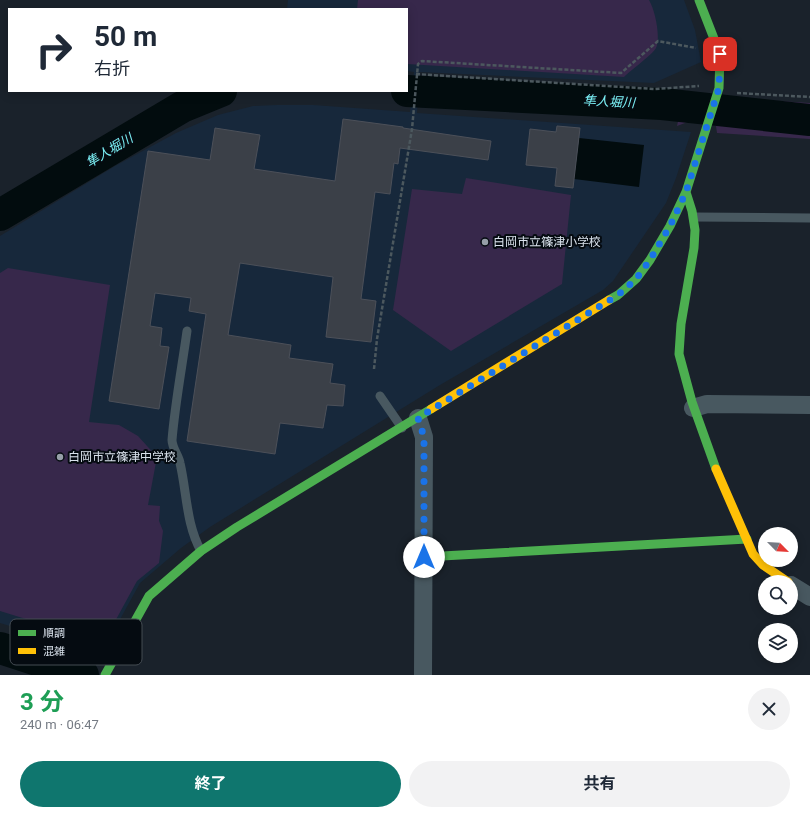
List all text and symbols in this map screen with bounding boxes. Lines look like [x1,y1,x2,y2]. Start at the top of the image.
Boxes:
text: 50 m [94,20,157,53]
icon: right [28,24,80,76]
pin [703,37,737,71]
icon: arrive [709,43,731,65]
text: 右折 [94,58,130,79]
water label: 隼人堀川 [583,93,637,110]
water label: 隼人堀川 [83,130,137,170]
place label: 白岡市立篠津小学校 [493,235,601,249]
marker: 白岡市立篠津小学校 [480,237,490,247]
place label: 白岡市立篠津中学校 [68,450,176,464]
marker: 白岡市立篠津中学校 [55,452,65,462]
north arrow [758,527,798,567]
map controls [758,527,798,663]
position arrow [403,536,445,578]
button: search [758,575,798,615]
legend [10,619,142,665]
button: layers [758,623,798,663]
text: 順調 [43,627,65,640]
text: 混雑 [43,645,65,658]
text: 3 分 [20,688,64,716]
button: close [748,688,790,730]
text: 240 m · 06:47 [20,717,99,732]
button: 終了 [20,761,401,807]
button: 共有 [409,761,790,807]

